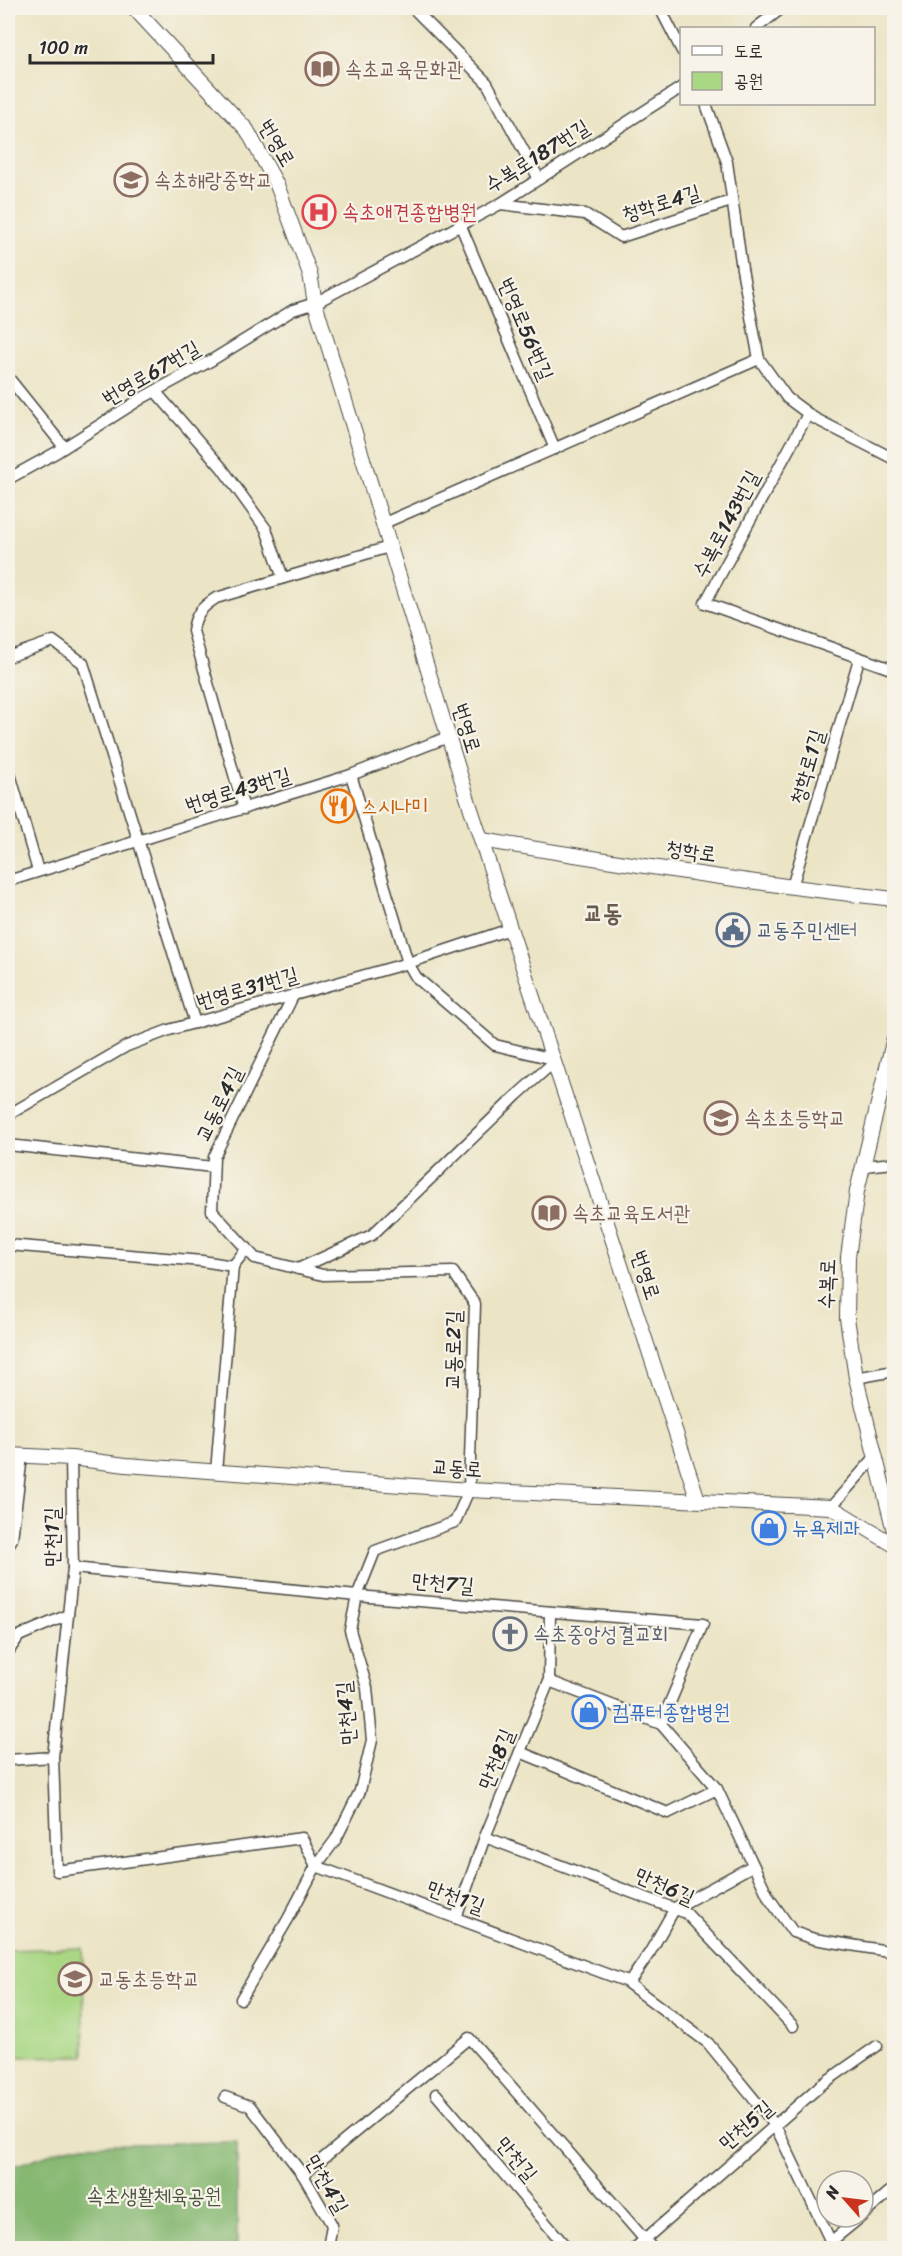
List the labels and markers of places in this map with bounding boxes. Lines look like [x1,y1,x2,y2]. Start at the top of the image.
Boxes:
place label: 속초교육문화관 [345,50,463,88]
library icon: 속초교육문화관 [304,51,340,87]
place label: 속초해랑중학교 [154,161,272,199]
school or university icon: 속초해랑중학교 [113,162,149,198]
place label: 속초애견종합병원 [342,193,477,231]
hospital icon: 속초애견종합병원 [301,194,337,230]
place label: 스시나미 [361,787,429,825]
restaurant icon: 스시나미 [320,788,356,824]
place label: 교동주민센터 [756,911,857,949]
public building icon: 교동주민센터 [715,912,751,948]
place label: 속초초등학교 [744,1099,845,1137]
school or university icon: 속초초등학교 [703,1100,739,1136]
place label: 속초교육도서관 [572,1194,690,1232]
library icon: 속초교육도서관 [531,1195,567,1231]
place label: 뉴욕제과 [792,1509,860,1547]
shop icon: 뉴욕제과 [751,1510,787,1546]
place label: 속초중앙성결교회 [533,1615,668,1653]
church icon: 속초중앙성결교회 [492,1616,528,1652]
place label: 컴퓨터종합병원 [612,1693,730,1731]
shop icon: 컴퓨터종합병원 [571,1694,607,1730]
place label: 교동초등학교 [98,1960,199,1998]
school or university icon: 교동초등학교 [57,1961,93,1997]

